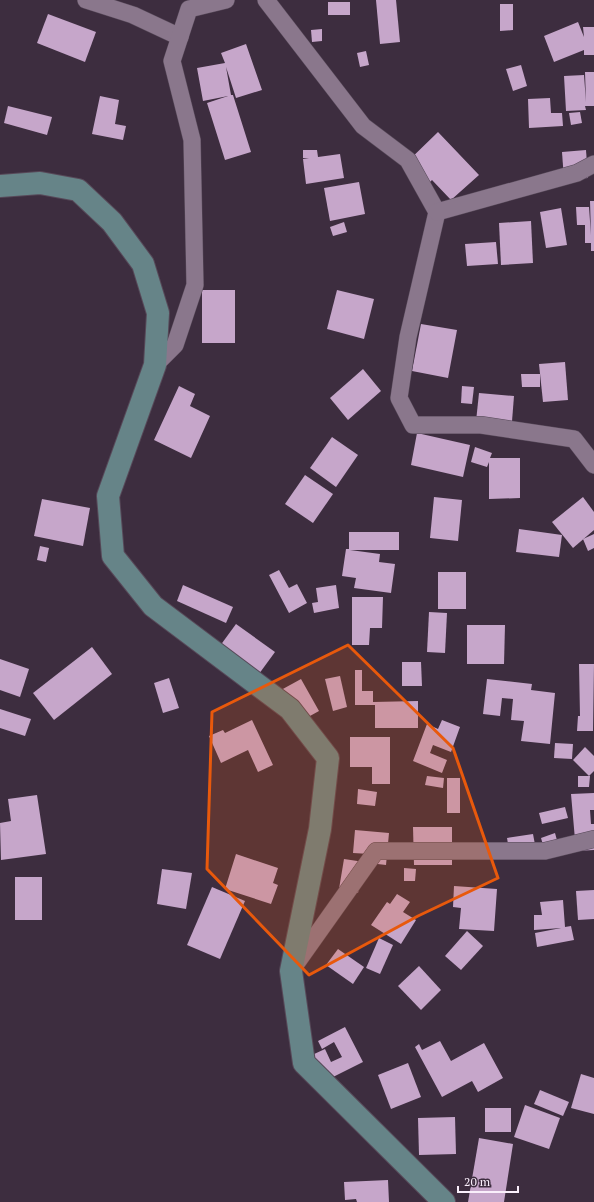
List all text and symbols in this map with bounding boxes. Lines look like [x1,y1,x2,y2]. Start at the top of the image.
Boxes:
scale bar [458,1168,518,1194]
text: 20 m [464,1174,491,1189]

